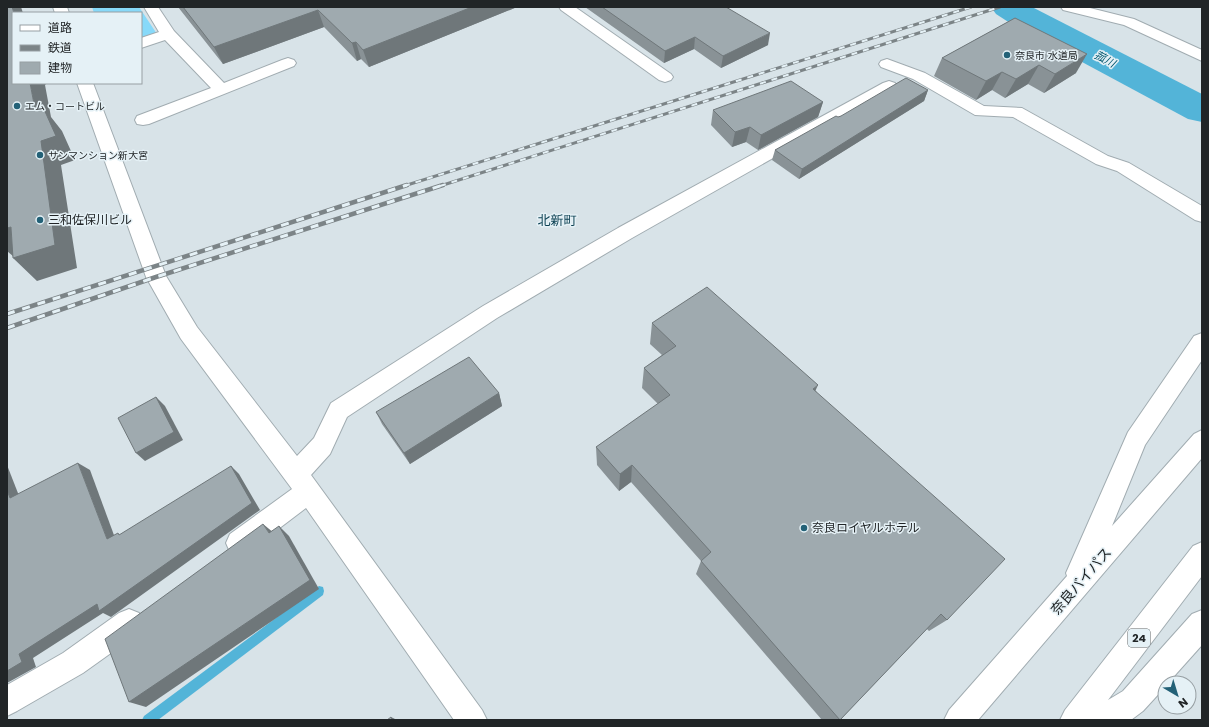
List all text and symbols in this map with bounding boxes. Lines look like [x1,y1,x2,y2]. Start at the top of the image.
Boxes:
legend [12,12,142,84]
text: 道路 [48,19,72,36]
text: 鉄道 [48,39,72,56]
water label: 菰川 [1092,47,1119,72]
place label: 奈良市 水道局 [1015,48,1078,63]
marker: 奈良市 水道局 [1002,50,1012,60]
text: 建物 [48,59,72,76]
place label: エム・コートビル [25,99,105,114]
marker: エム・コートビル [12,101,22,111]
place label: サンマンション新大宮 [48,148,148,163]
marker: サンマンション新大宮 [35,150,45,160]
place label: 三和佐保川ビル [48,211,132,228]
district label: 北新町 [537,211,577,230]
marker: 三和佐保川ビル [35,215,45,225]
place label: 奈良ロイヤルホテル [812,519,920,536]
marker: 奈良ロイヤルホテル [799,523,809,533]
street label: 奈良バイパス [1046,543,1116,619]
road number: 24 [1128,629,1150,647]
north arrow [1157,675,1197,715]
text: N [1175,694,1191,712]

